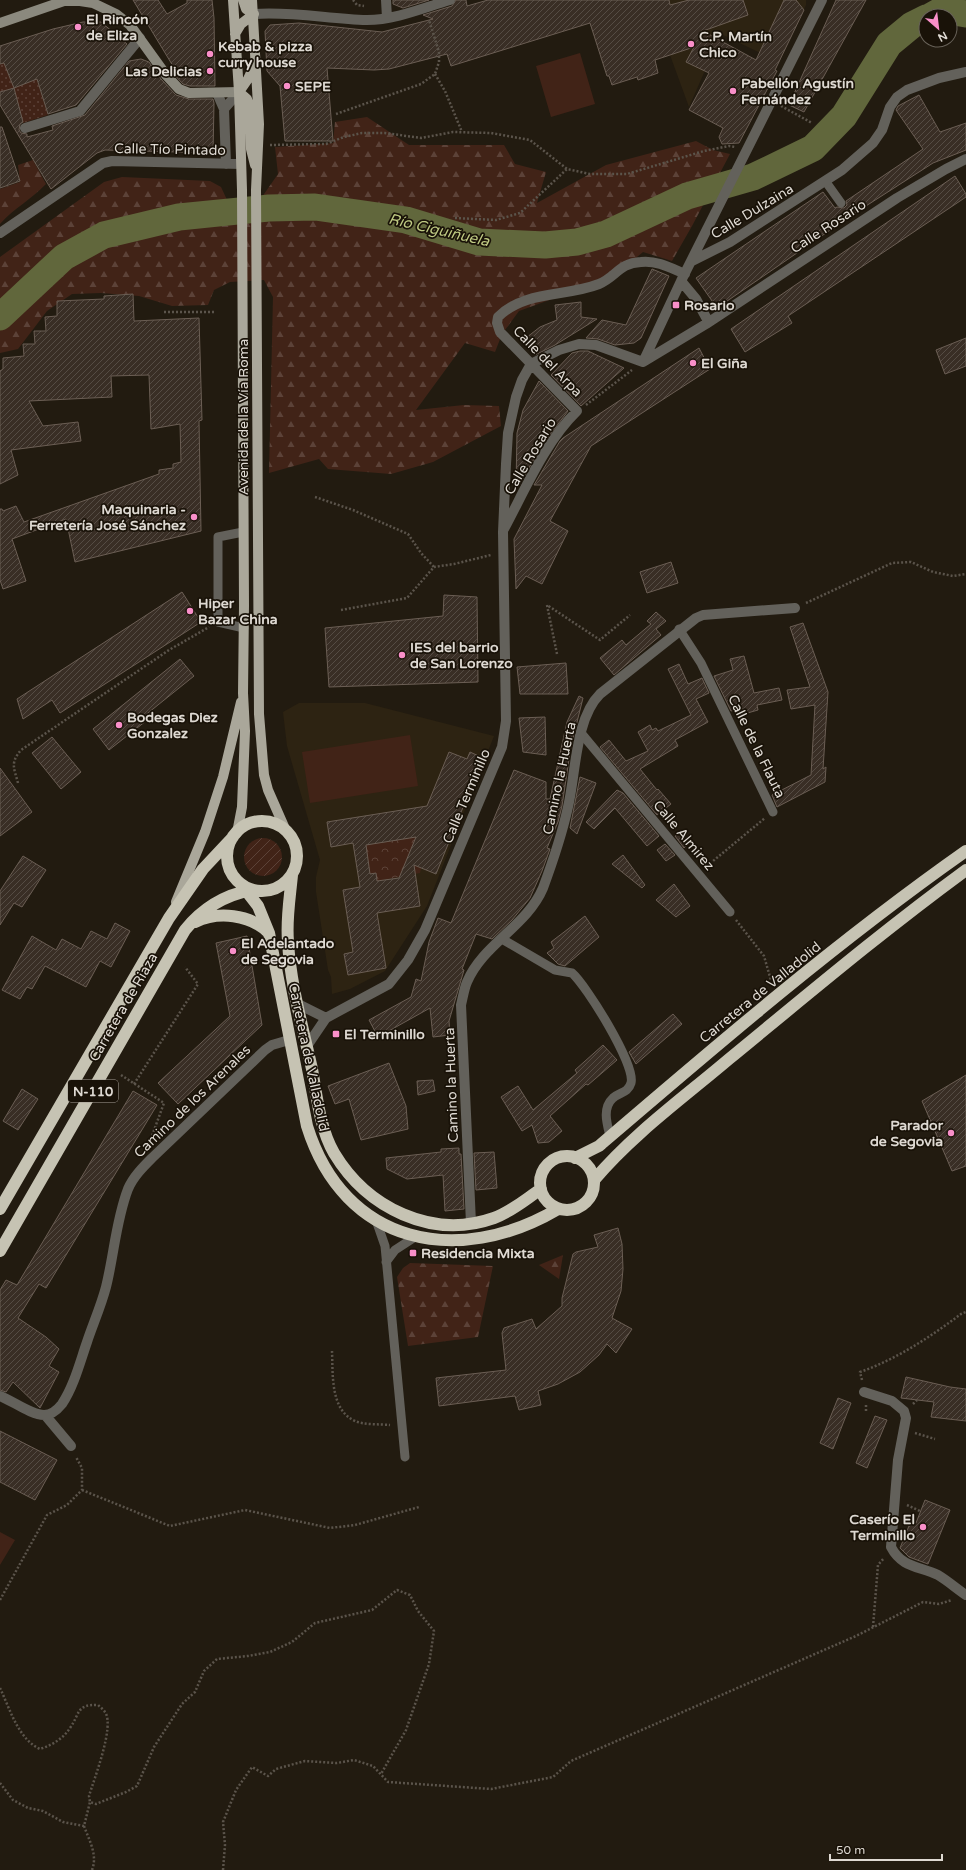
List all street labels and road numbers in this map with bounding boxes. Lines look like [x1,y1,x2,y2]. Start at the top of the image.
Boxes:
street label: Calle Tío Pintado [114,140,226,159]
street label: Calle Dulzaina [708,180,797,243]
street label: Calle Rosario [787,196,869,257]
street label: Calle del Arpa [509,322,586,401]
street label: Avenida de la Vía Roma [235,339,252,495]
street label: Calle Rosario [501,415,560,498]
street label: Calle de la Flauta [724,692,789,801]
street label: Camino la Huerta [539,720,580,836]
street label: Calle Terminillo [439,746,494,846]
street label: Calle Almirez [649,797,718,874]
street label: Carretera de Valladolid [696,938,824,1047]
street label: Carretera de Riaza [85,950,161,1065]
street label: Carretera de Valladolid [284,981,333,1133]
street label: Camino la Huerta [441,1027,462,1143]
street label: Camino de los Arenales [131,1041,254,1161]
road number: N-110 [68,1080,118,1102]

